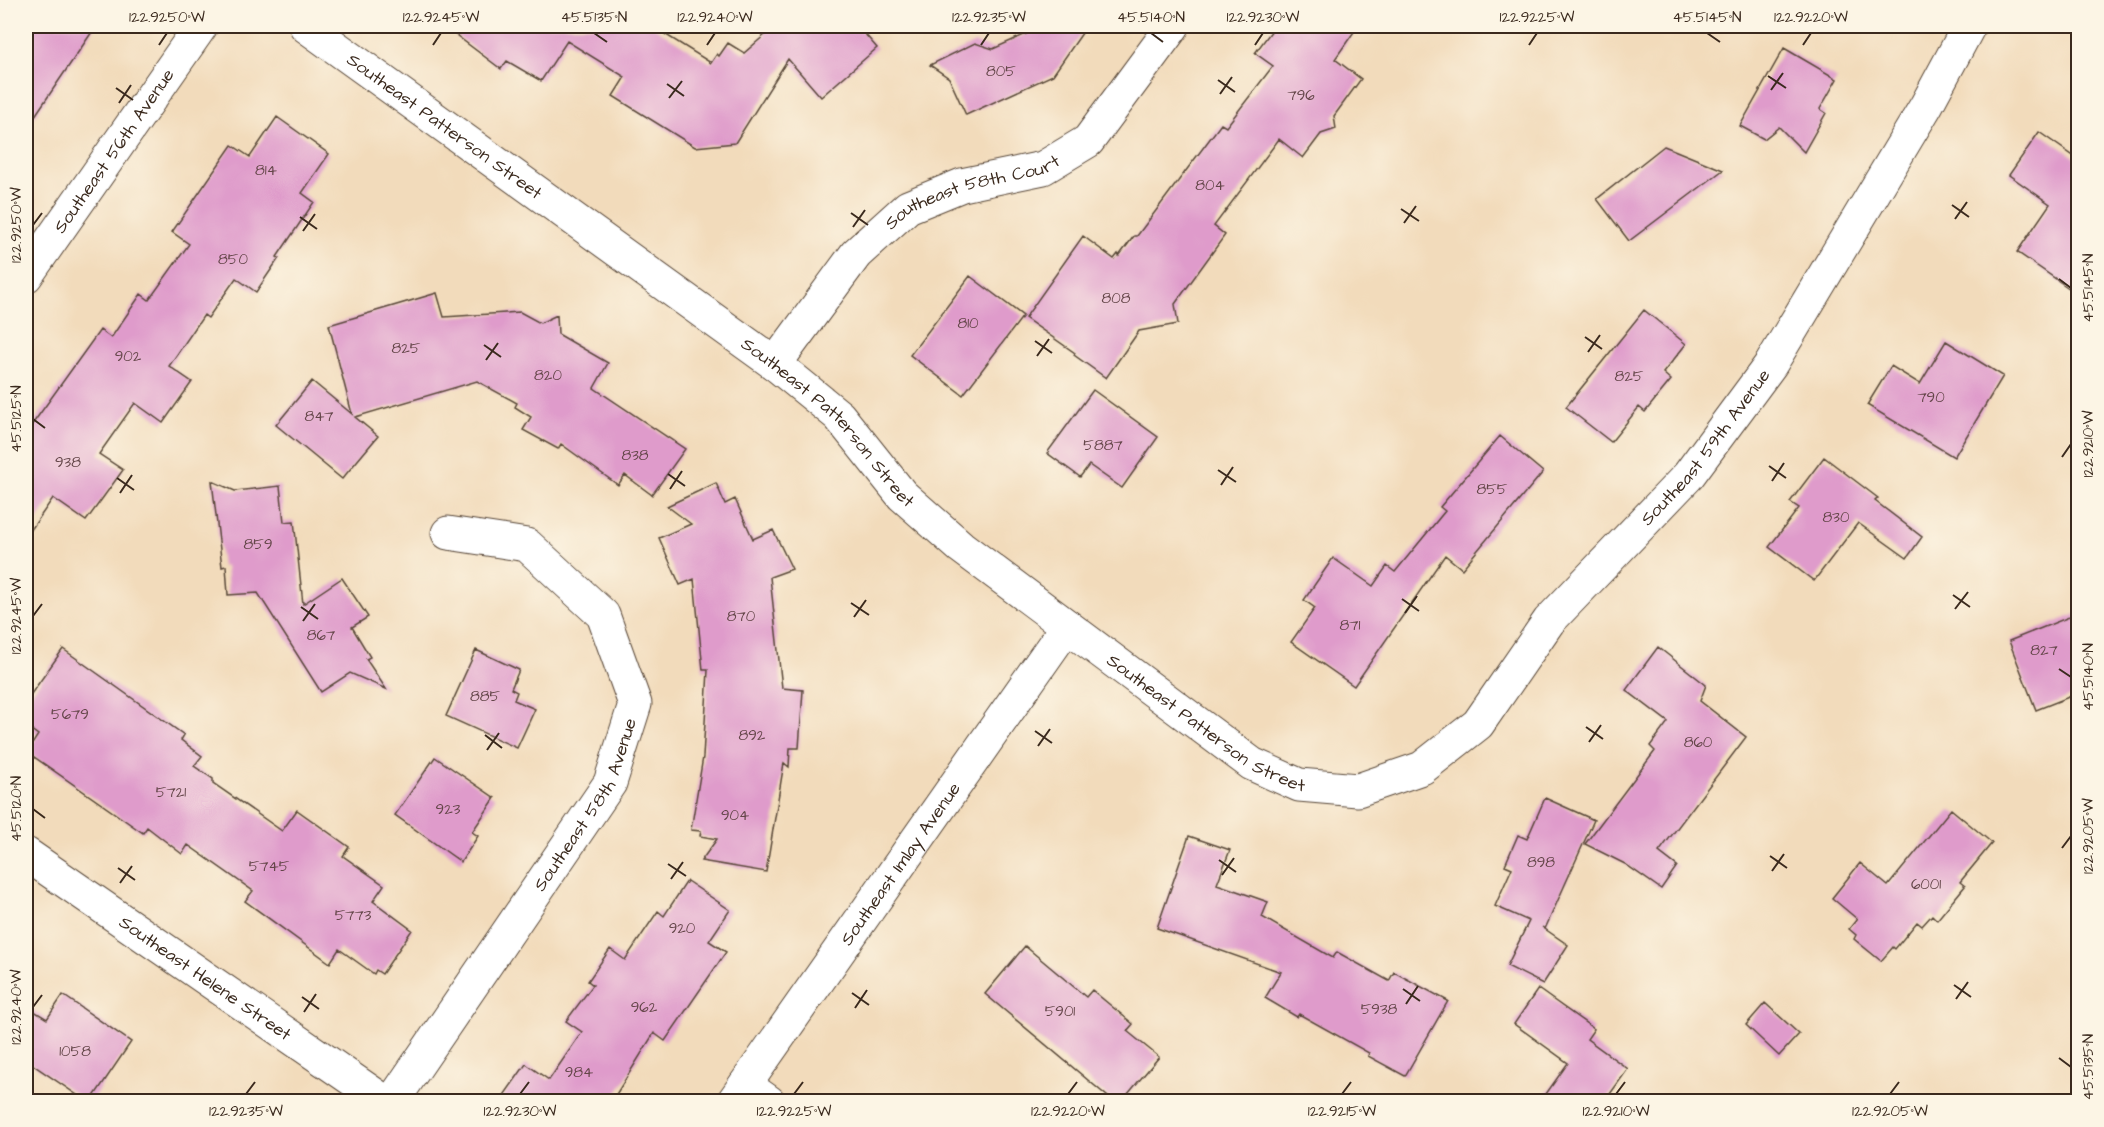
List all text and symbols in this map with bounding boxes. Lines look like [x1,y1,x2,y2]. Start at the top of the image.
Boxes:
text: 122.9250°W [129,7,205,28]
text: 122.9245°W [403,7,479,28]
text: 45.5135°N [561,7,627,28]
text: 122.9240°W [677,7,753,28]
text: 122.9235°W [952,7,1026,28]
text: 45.5140°N [1117,7,1185,28]
text: 122.9230°W [1227,7,1299,28]
text: 122.9225°W [1500,7,1574,28]
text: 45.5145°N [1672,7,1742,28]
text: 122.9220°W [1774,7,1848,28]
street label: Southeast Patterson Street [342,47,548,205]
house number: 805 [986,61,1016,82]
street label: Southeast 56th Avenue [47,63,180,238]
house number: 796 [1287,85,1315,106]
street label: Southeast 58th Court [879,148,1065,235]
house number: 814 [255,160,277,181]
house number: 804 [1195,175,1225,196]
text: 122.9250°W [6,187,27,263]
house number: 850 [218,249,248,270]
text: 45.5145°N [2078,253,2099,323]
house number: 808 [1102,288,1131,309]
house number: 810 [957,313,979,334]
street label: Southeast Patterson Street [736,331,921,514]
house number: 825 [392,338,421,359]
house number: 902 [115,346,142,367]
street label: Southeast 59th Avenue [1635,364,1776,531]
house number: 820 [534,365,562,386]
house number: 825 [1615,366,1644,387]
text: 45.5125°N [6,385,27,453]
house number: 790 [1917,387,1945,408]
house number: 847 [304,406,334,427]
text: 122.9210°W [2078,410,2099,478]
house number: 5887 [1083,435,1123,456]
house number: 838 [621,445,649,466]
house number: 938 [55,452,81,473]
house number: 855 [1477,479,1508,500]
house number: 830 [1823,507,1850,528]
house number: 859 [244,534,272,555]
text: 122.9245°W [6,578,27,654]
house number: 870 [727,606,756,627]
house number: 871 [1340,615,1361,636]
house number: 867 [307,625,335,646]
house number: 827 [2030,640,2058,661]
text: 45.5140°N [2078,643,2099,711]
street label: Southeast Patterson Street [1102,648,1307,798]
house number: 885 [470,686,500,707]
house number: 5679 [51,704,89,725]
street label: Southeast 58th Avenue [527,715,642,896]
house number: 892 [739,725,766,746]
house number: 860 [1684,732,1713,753]
text: 45.5120°N [6,776,27,842]
street label: Southeast Imlay Avenue [834,777,966,950]
house number: 5721 [156,782,186,803]
text: 122.9205°W [2078,798,2099,874]
house number: 923 [436,799,461,820]
house number: 904 [721,805,749,826]
house number: 898 [1527,852,1555,873]
house number: 5745 [249,856,290,877]
house number: 6001 [1911,874,1941,895]
house number: 5773 [335,905,372,926]
street label: Southeast Helene Street [114,910,297,1047]
house number: 920 [669,918,696,939]
text: 122.9240°W [6,969,27,1045]
house number: 962 [631,997,658,1018]
house number: 5938 [1361,999,1398,1020]
house number: 5901 [1045,1001,1075,1022]
text: 45.5135°N [2078,1034,2099,1100]
house number: 1058 [59,1041,91,1062]
house number: 984 [565,1062,593,1083]
text: 122.9235°W [209,1101,283,1122]
text: 122.9230°W [484,1101,556,1122]
text: 122.9225°W [757,1101,831,1122]
text: 122.9220°W [1031,1101,1105,1122]
text: 122.9215°W [1308,1101,1376,1122]
text: 122.9210°W [1582,1101,1650,1122]
text: 122.9205°W [1852,1101,1928,1122]

